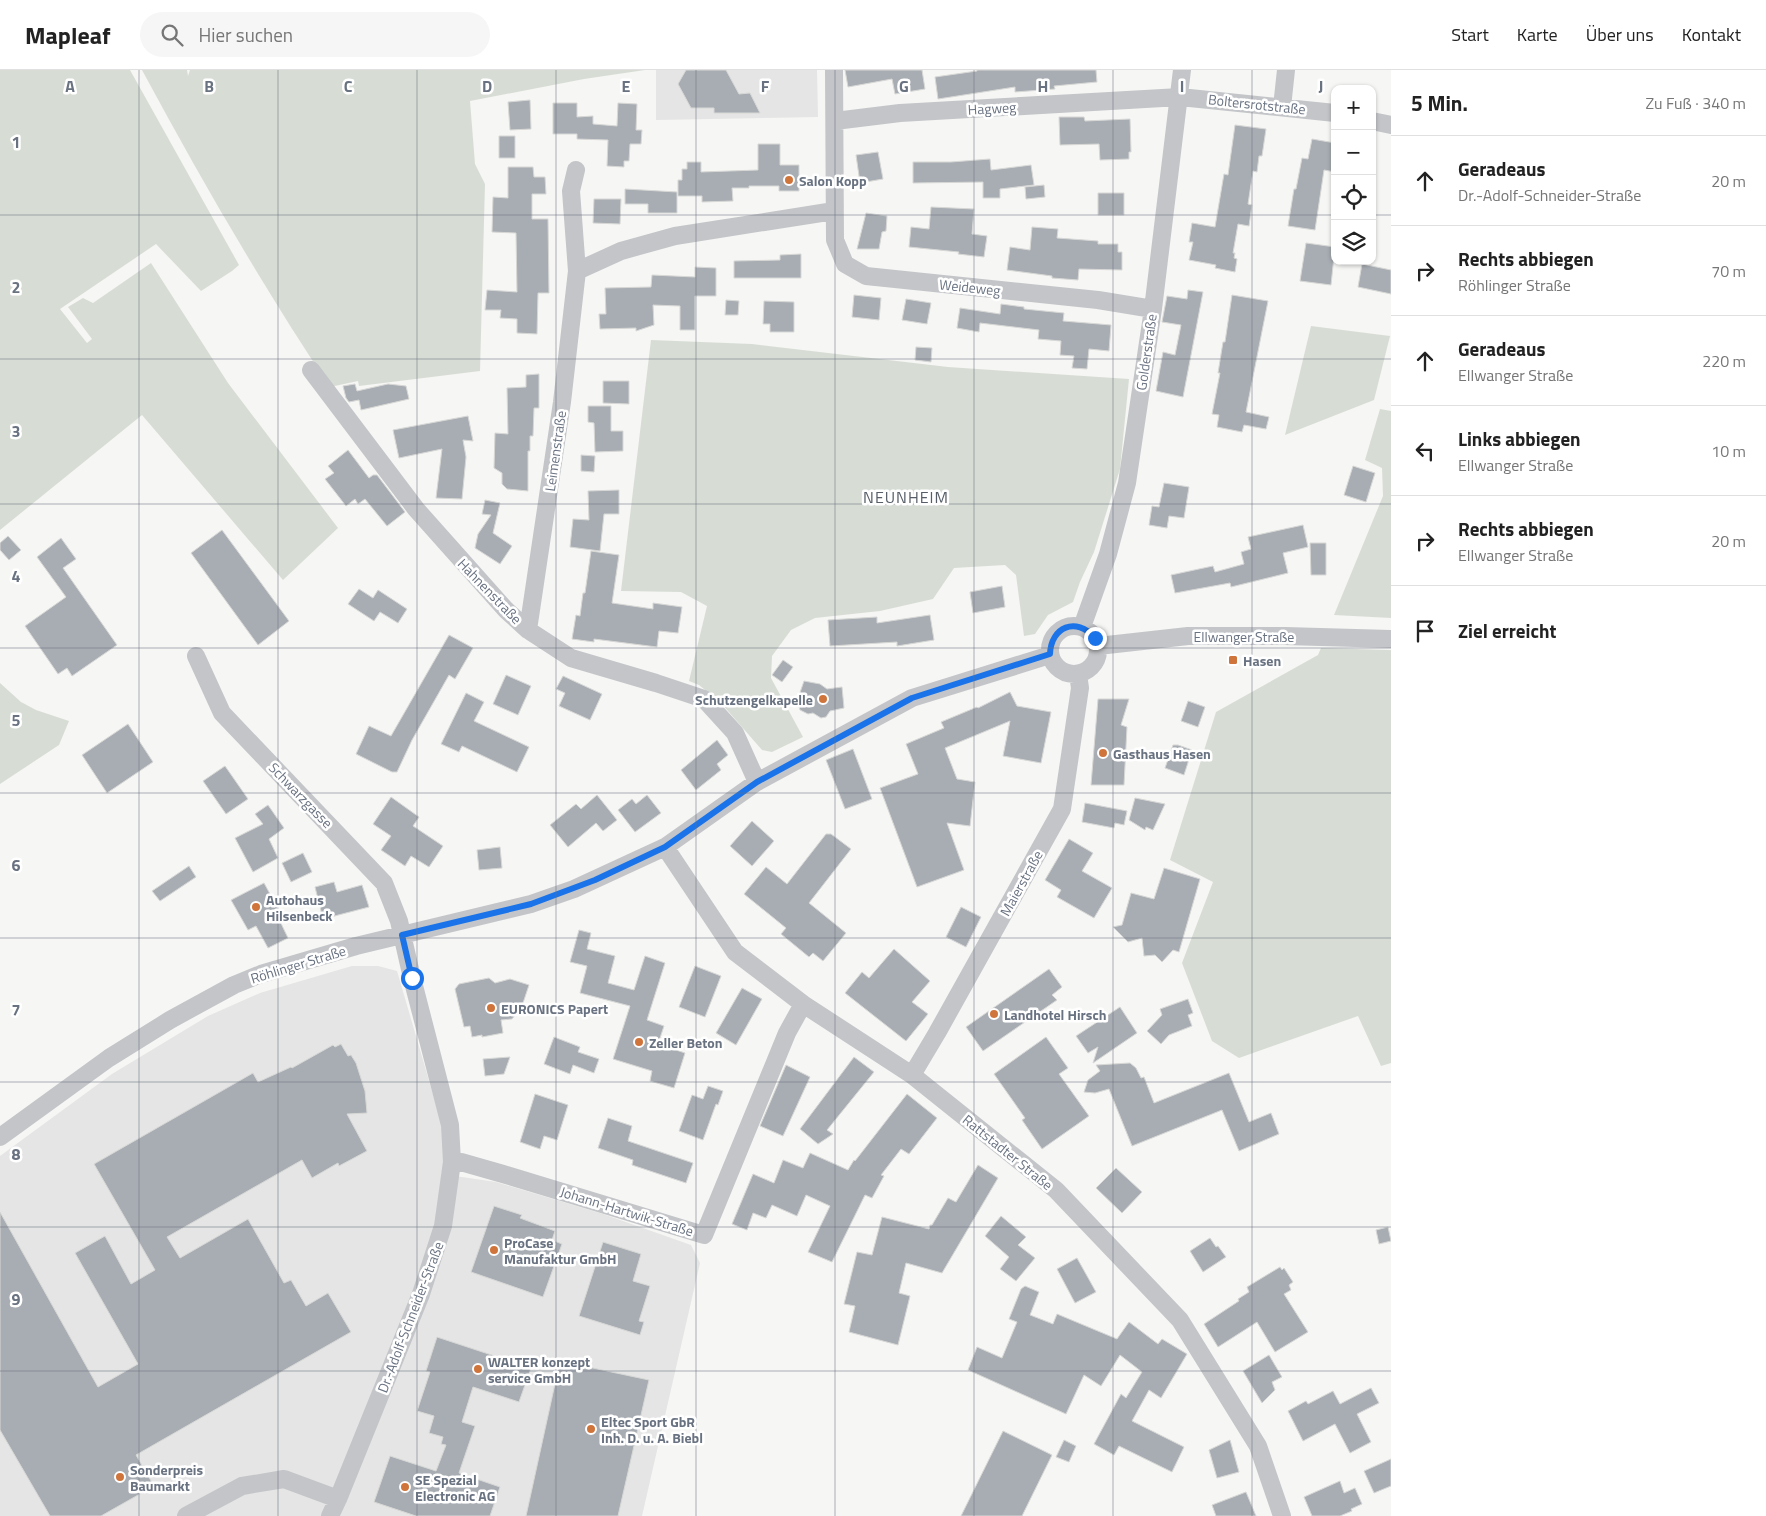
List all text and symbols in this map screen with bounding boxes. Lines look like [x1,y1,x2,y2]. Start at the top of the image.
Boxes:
search box [140,12,490,57]
text: Mapleaf [25,17,110,53]
text: Hier suchen [198,20,293,49]
icon: search [158,21,186,49]
text: Start [1451,21,1489,48]
text: Karte [1517,21,1558,48]
text: Über uns [1586,21,1654,48]
text: Kontakt [1682,21,1741,48]
text: A [65,74,75,98]
text: B [204,74,214,98]
text: C [344,74,353,98]
text: D [482,74,492,98]
text: E [622,74,631,98]
text: F [761,74,770,98]
text: G [899,74,909,98]
text: H [1038,74,1048,98]
text: I [1180,74,1184,98]
text: J [1319,74,1323,98]
map controls [1331,85,1376,265]
button: + [1331,85,1376,130]
text: 5 Min. [1411,87,1468,119]
street label: Boltersrotstraße [1207,88,1307,120]
text: Zu Fuß · 340 m [1645,91,1746,115]
street label: Hagweg [967,96,1017,120]
text: 1 [12,130,20,154]
button: − [1331,130,1376,175]
text: Geradeaus [1458,154,1545,183]
icon: ahead [1411,167,1439,195]
text: 20 m [1711,169,1746,193]
place label: Salon Kopp [799,170,867,191]
marker: Salon Kopp [783,174,795,186]
button: locate [1331,175,1376,220]
text: Dr.-Adolf-Schneider-Straße [1458,183,1641,207]
button: layers [1331,220,1376,265]
text: Rechts abbiegen [1458,244,1594,273]
icon: right [1411,257,1439,285]
text: 70 m [1711,259,1746,283]
street label: Weideweg [938,273,1002,301]
text: Röhlinger Straße [1458,273,1571,297]
text: 2 [12,275,20,299]
street label: Golderstraße [1130,312,1162,392]
text: Geradeaus [1458,334,1545,363]
icon: ahead [1411,347,1439,375]
text: 220 m [1702,349,1746,373]
text: Ellwanger Straße [1458,363,1573,387]
street label: Leimenstraße [539,409,571,493]
text: 3 [12,419,20,443]
text: Links abbiegen [1458,424,1581,453]
icon: left [1411,437,1439,465]
text: 10 m [1711,439,1746,463]
text: Ellwanger Straße [1458,453,1573,477]
district label: NEUNHEIM [863,485,949,509]
text: Rechts abbiegen [1458,514,1594,543]
icon: right [1411,527,1439,555]
text: 20 m [1711,529,1746,553]
text: Ellwanger Straße [1458,543,1573,567]
street label: Hahnenstraße [453,553,527,629]
text: 4 [12,564,21,588]
text: Ziel erreicht [1458,616,1556,645]
icon: arrive [1411,617,1439,645]
street label: Ellwanger Straße [1194,626,1294,647]
route end [1084,627,1107,650]
place label: Hasen [1243,650,1281,671]
marker: Hasen [1227,654,1239,666]
place label: Schutzengelkapelle [695,689,813,710]
marker: Schutzengelkapelle [817,693,829,705]
text: 5 [12,708,21,732]
place label: Gasthaus Hasen [1113,743,1211,764]
marker: Gasthaus Hasen [1097,747,1109,759]
street label: Schwarzgasse [264,757,338,833]
street label: Maierstraße [994,846,1048,920]
text: 6 [12,853,21,877]
place label: Autohaus Hilsenbeck [266,889,333,926]
marker: Autohaus Hilsenbeck [250,901,262,913]
street label: Röhlinger Straße [248,940,348,988]
route start [401,967,424,990]
text: 7 [12,998,20,1022]
place label: EURONICS Papert [501,998,608,1019]
marker: EURONICS Papert [485,1002,497,1014]
place label: Landhotel Hirsch [1004,1004,1106,1025]
marker: Landhotel Hirsch [988,1008,1000,1020]
place label: Zeller Beton [649,1032,722,1053]
marker: Zeller Beton [633,1036,645,1048]
street label: Rattstadter Straße [958,1109,1058,1195]
text: 8 [12,1142,21,1166]
street label: Johann-Hartwik-Straße [558,1181,696,1241]
place label: ProCase Manufaktur GmbH [504,1232,616,1269]
street label: Dr.-Adolf-Schneider-Straße [371,1238,449,1396]
marker: ProCase Manufaktur GmbH [488,1244,500,1256]
text: 9 [12,1287,21,1311]
place label: WALTER konzept service GmbH [488,1351,590,1388]
marker: WALTER konzept service GmbH [472,1363,484,1375]
place label: Eltec Sport GbR Inh. D. u. A. Biebl [601,1411,703,1448]
marker: Eltec Sport GbR Inh. D. u. A. Biebl [585,1423,597,1435]
place label: Sonderpreis Baumarkt [130,1459,203,1496]
place label: SE Spezial Electronic AG [415,1469,495,1506]
marker: Sonderpreis Baumarkt [114,1471,126,1483]
marker: SE Spezial Electronic AG [399,1481,411,1493]

